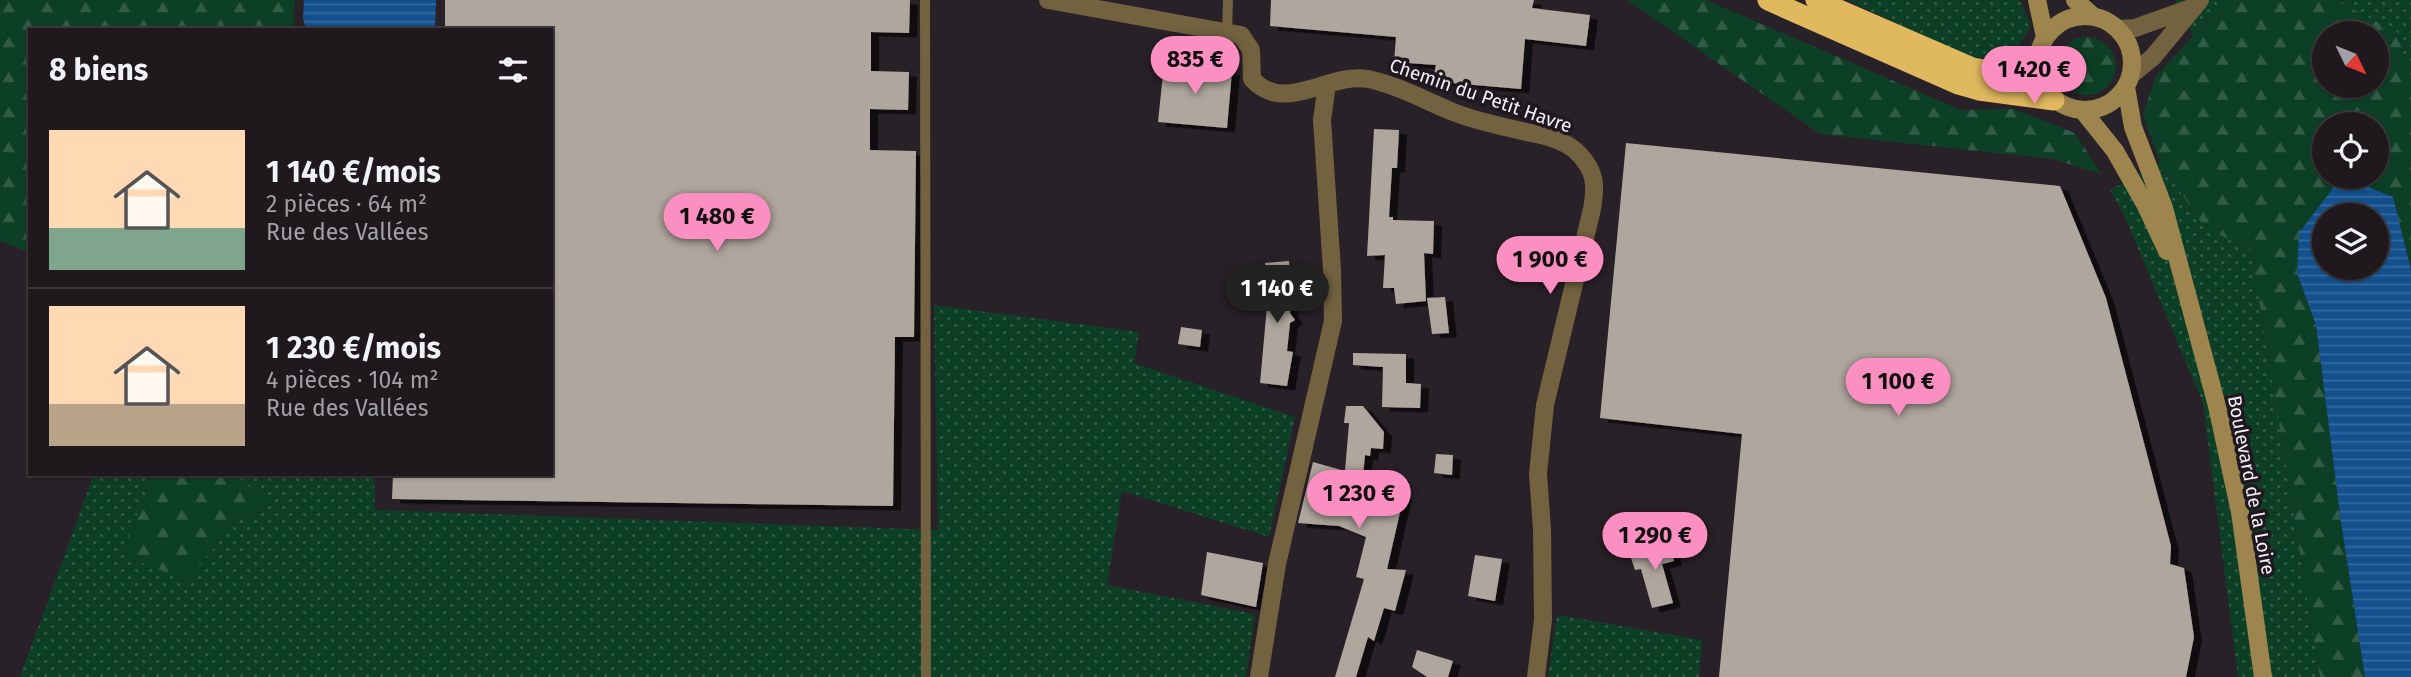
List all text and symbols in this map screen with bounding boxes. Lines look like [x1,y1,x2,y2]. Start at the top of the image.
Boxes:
north arrow [2312,21,2389,98]
map controls [2312,21,2389,280]
pin: 835 € [1146,36,1244,96]
text: 835 € [1167,45,1223,73]
pin: 1 420 € [1969,46,2099,106]
icon: filters [494,51,532,89]
text: 8 biens [49,52,148,88]
street label: Chemin du Petit Havre [1387,53,1575,138]
text: 1 420 € [1997,55,2071,83]
button: locate [2312,112,2389,189]
text: 1 140 €/mois [266,154,441,190]
icon: home [105,158,189,242]
text: 2 pièces · 64 m² [266,190,427,218]
pin: 1 480 € [652,194,782,253]
text: 1 480 € [680,202,754,230]
button: layers [2312,203,2389,280]
text: Rue des Vallées [266,218,428,246]
pin: 1 900 € [1485,236,1615,296]
text: 1 900 € [1513,245,1587,273]
pin: 1 140 € [1212,266,1342,325]
text: 1 140 € [1241,274,1313,302]
text: 1 230 €/mois [266,330,441,366]
icon: home [105,334,189,418]
pin: 1 100 € [1833,358,1963,418]
text: 4 pièces · 104 m² [266,366,438,394]
text: 1 100 € [1862,367,1934,395]
street label: Boulevard de la Loire [2223,393,2280,577]
text: Rue des Vallées [266,394,428,422]
pin: 1 230 € [1294,470,1424,530]
text: 1 230 € [1323,479,1395,507]
pin: 1 290 € [1590,512,1720,572]
text: 1 290 € [1618,521,1692,549]

